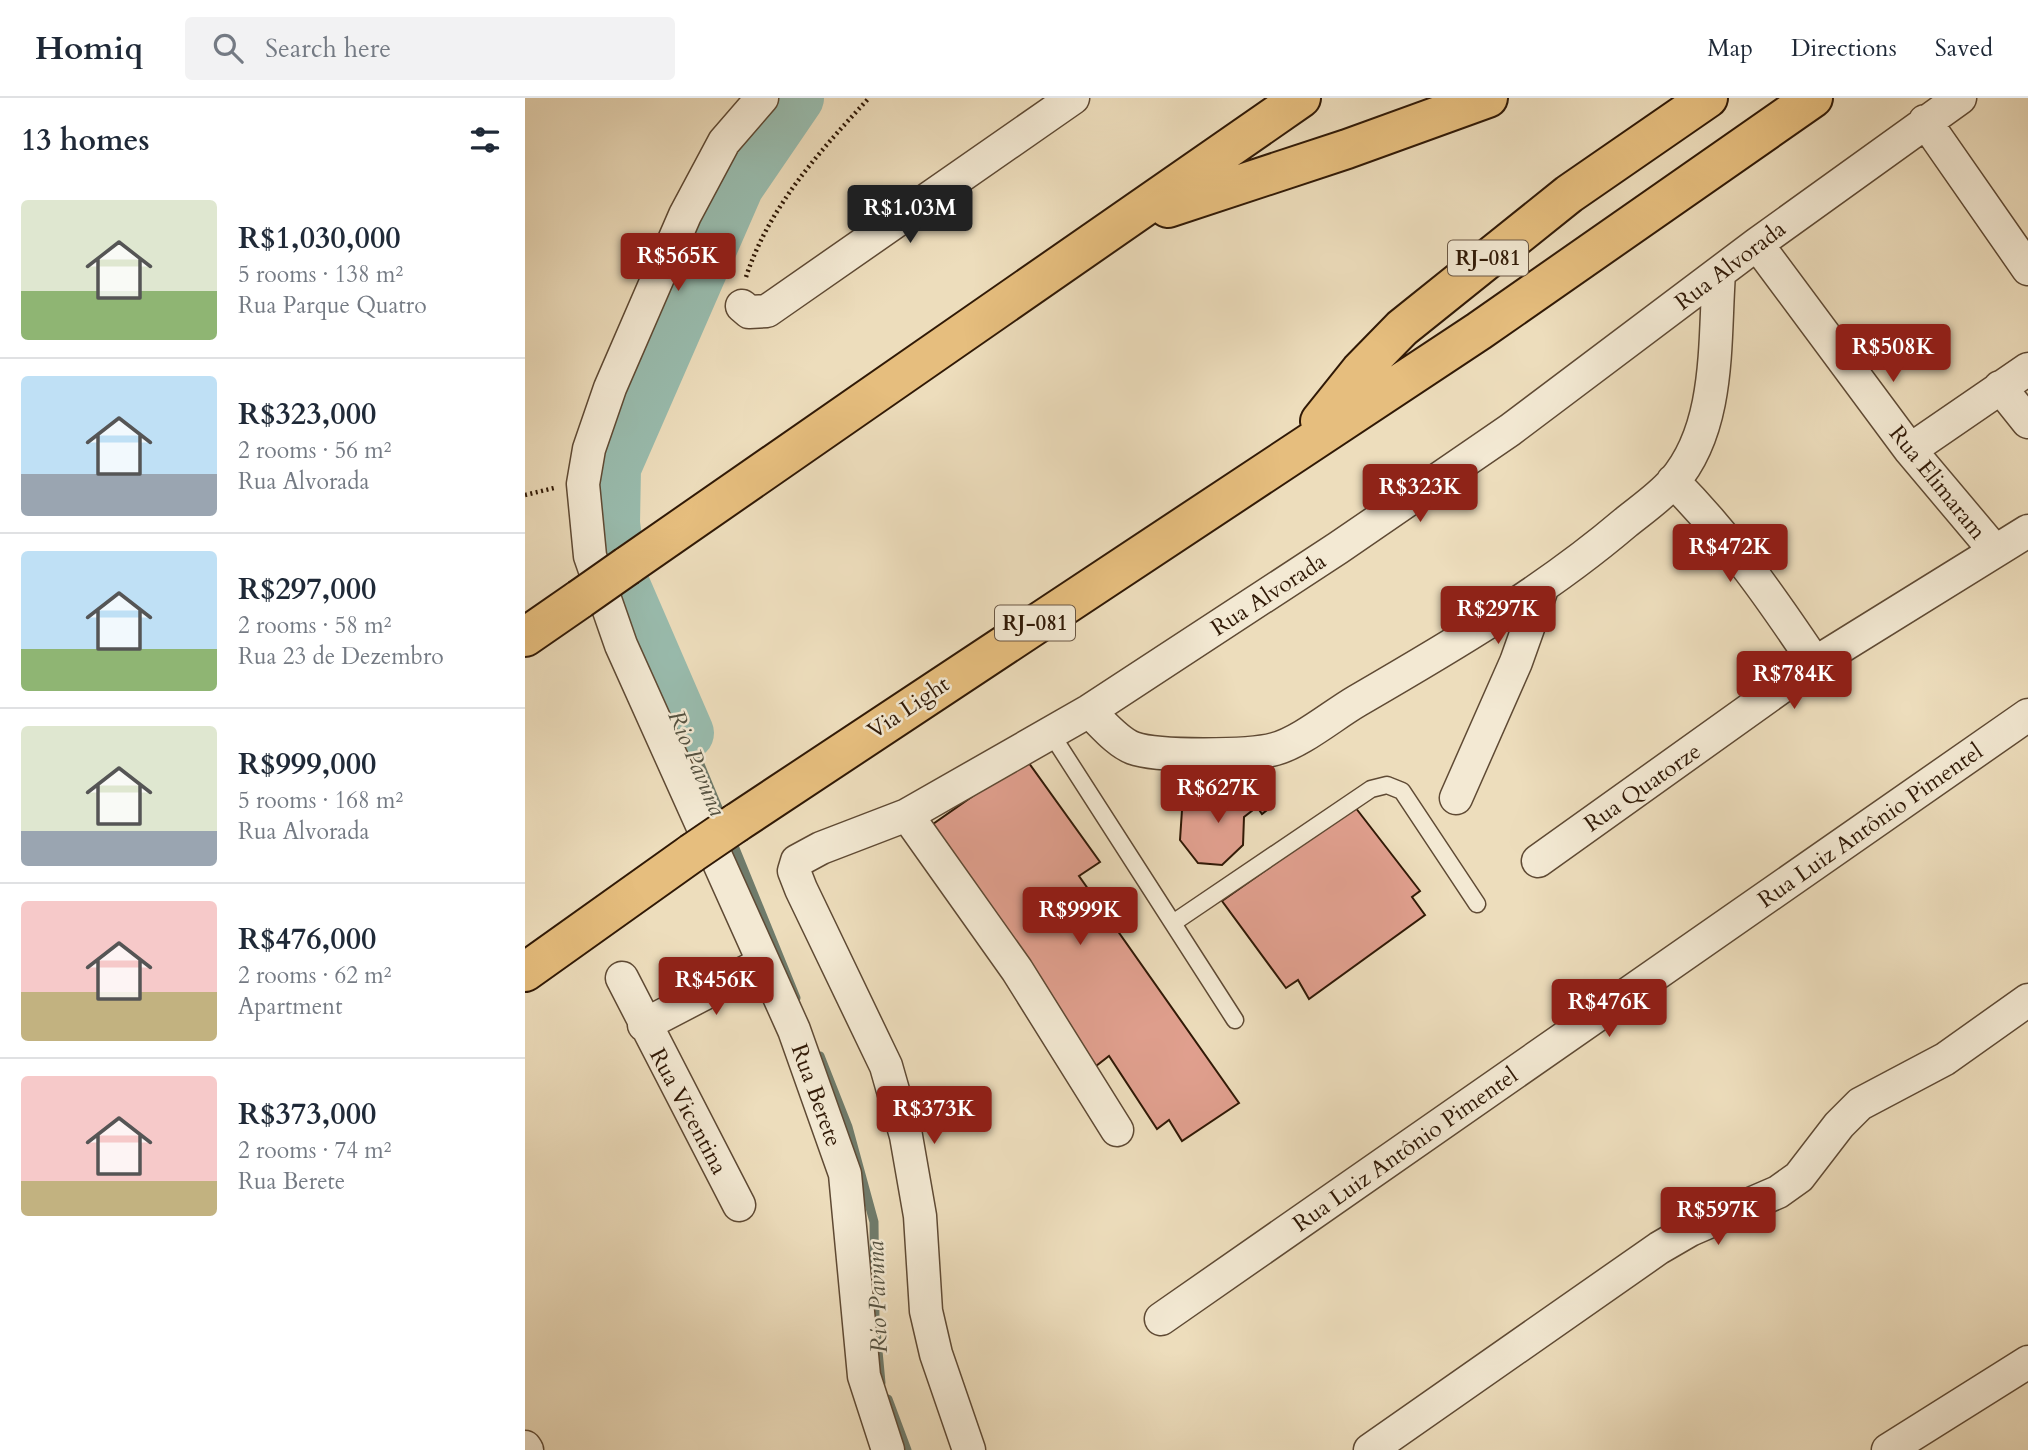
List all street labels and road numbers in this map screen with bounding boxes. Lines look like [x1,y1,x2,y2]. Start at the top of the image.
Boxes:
street label: Rua Alvorada [1668,213,1792,317]
road number: RJ-081 [1448,240,1528,276]
street label: Rua Elimaram [1882,419,1994,546]
street label: Rua Alvorada [1205,546,1332,643]
road number: RJ-081 [995,606,1075,640]
street label: Via Light [861,669,955,746]
street label: Rua Quatorze [1578,736,1707,839]
street label: Rua Luiz Antônio Pimentel [1752,736,1989,915]
street label: Rua Berete [784,1039,849,1151]
street label: Rua Vicentina [642,1043,735,1180]
street label: Rua Luiz Antônio Pimentel [1287,1060,1524,1239]

